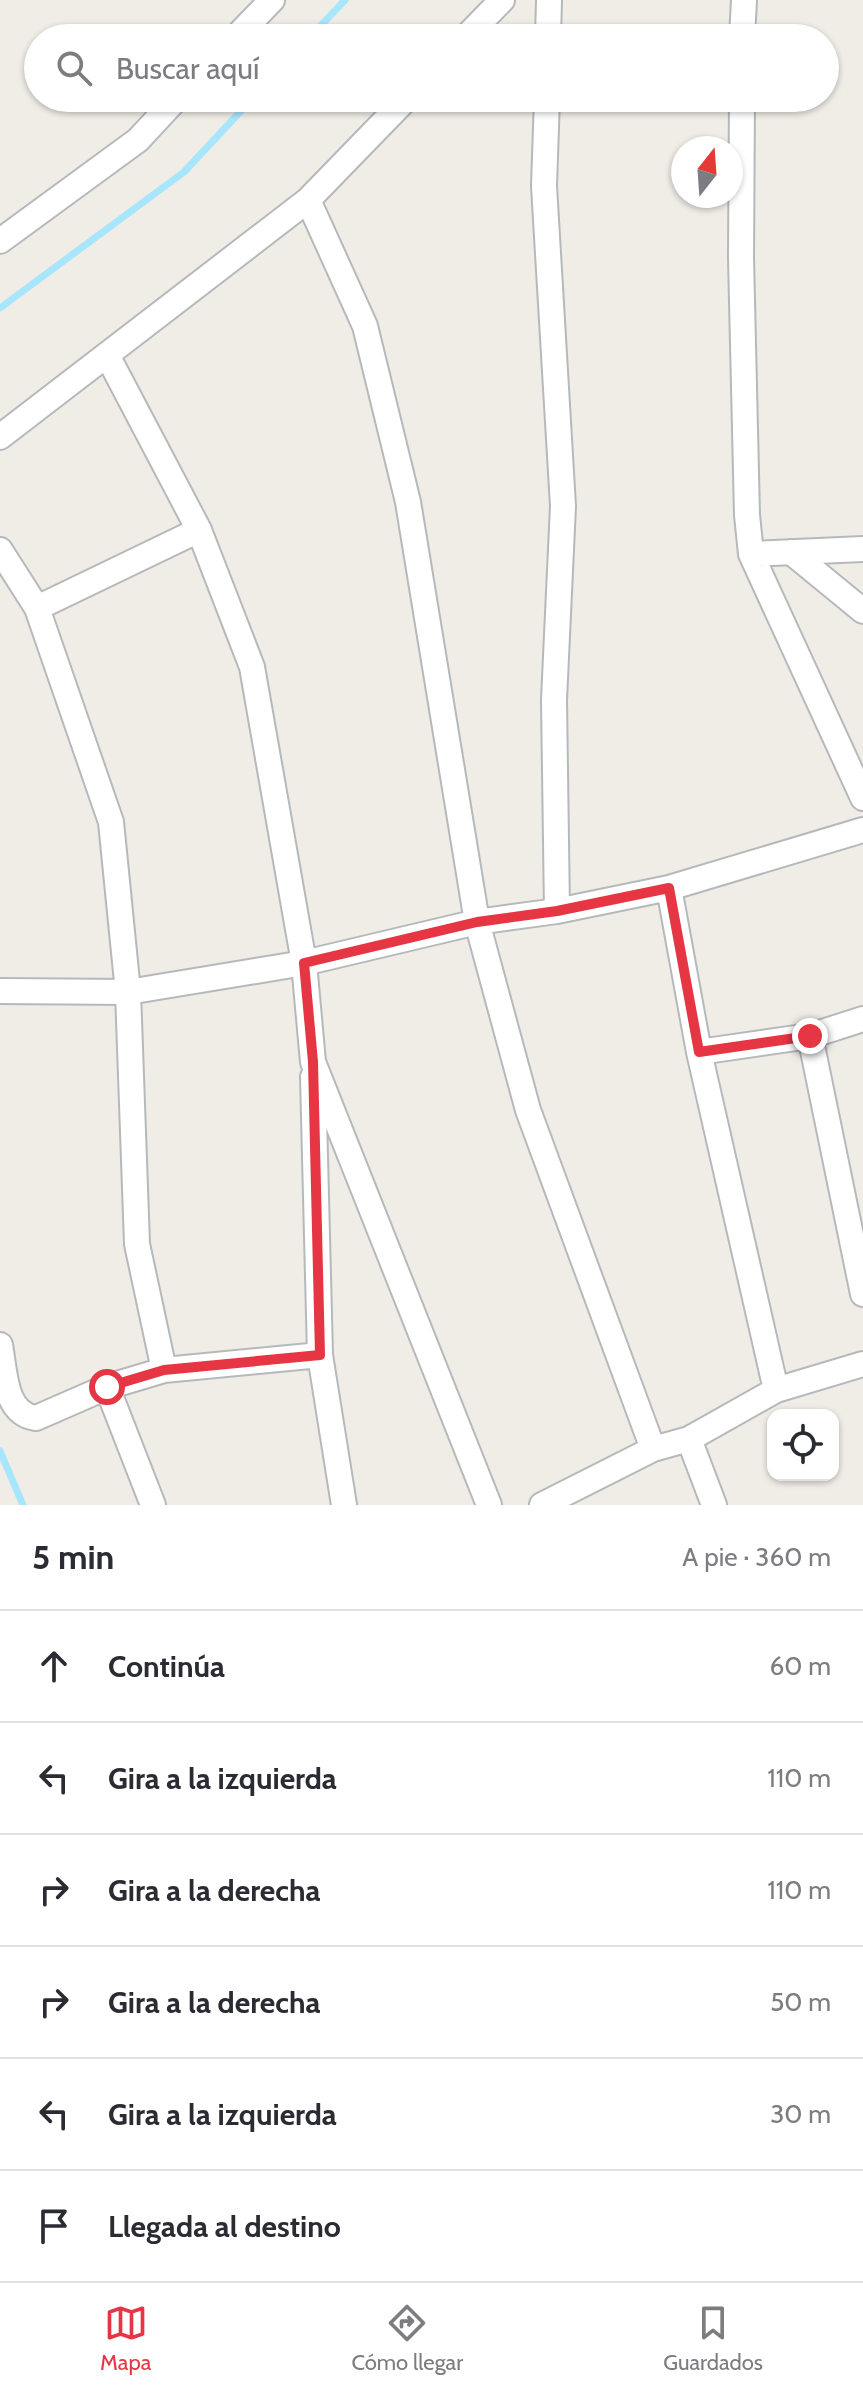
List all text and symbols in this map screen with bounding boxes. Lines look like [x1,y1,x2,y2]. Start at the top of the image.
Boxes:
search box [24,24,839,112]
icon: search [52,46,96,90]
text: Buscar aquí [116,50,259,87]
north arrow [671,136,743,208]
route end [792,1018,828,1054]
route start [89,1369,125,1405]
map controls [767,1409,839,1481]
button: locate [767,1409,839,1481]
text: 5 min [32,1536,114,1578]
text: A pie · 360 m [682,1541,831,1573]
icon: ahead [32,1644,76,1688]
text: Continúa [108,1648,225,1685]
text: 60 m [769,1650,831,1682]
icon: left [32,1756,76,1800]
text: Gira a la izquierda [108,1760,337,1797]
text: 110 m [767,1762,831,1794]
icon: right [32,1868,76,1912]
text: Gira a la derecha [108,1872,320,1909]
text: 110 m [767,1874,831,1906]
icon: right [32,1980,76,2024]
text: Gira a la derecha [108,1984,320,2021]
text: 50 m [770,1986,831,2018]
icon: left [32,2092,76,2136]
text: Gira a la izquierda [108,2096,337,2133]
text: 30 m [770,2098,831,2130]
icon: arrive [32,2204,76,2248]
text: Llegada al destino [108,2208,341,2245]
tab: Mapa [100,2301,151,2376]
tab: Cómo llegar [351,2301,463,2376]
tab: Guardados [663,2301,763,2376]

